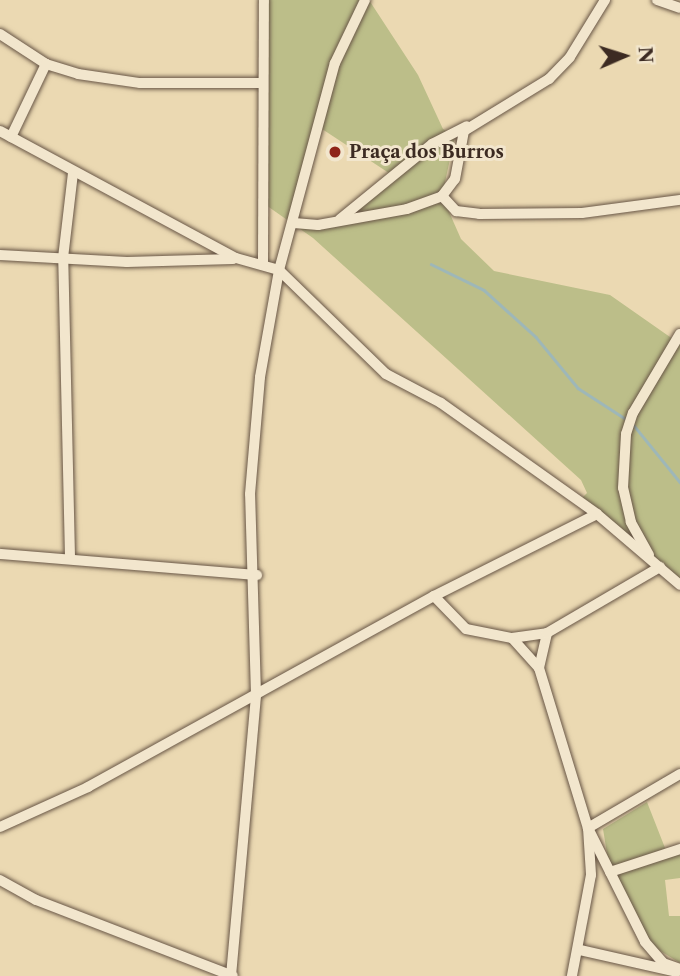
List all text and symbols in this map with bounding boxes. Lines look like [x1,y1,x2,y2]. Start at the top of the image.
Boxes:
north arrow [589,21,659,91]
text: N [634,46,657,64]
place label: Praça dos Burros [349,141,504,163]
marker: Praça dos Burros [327,144,343,160]

